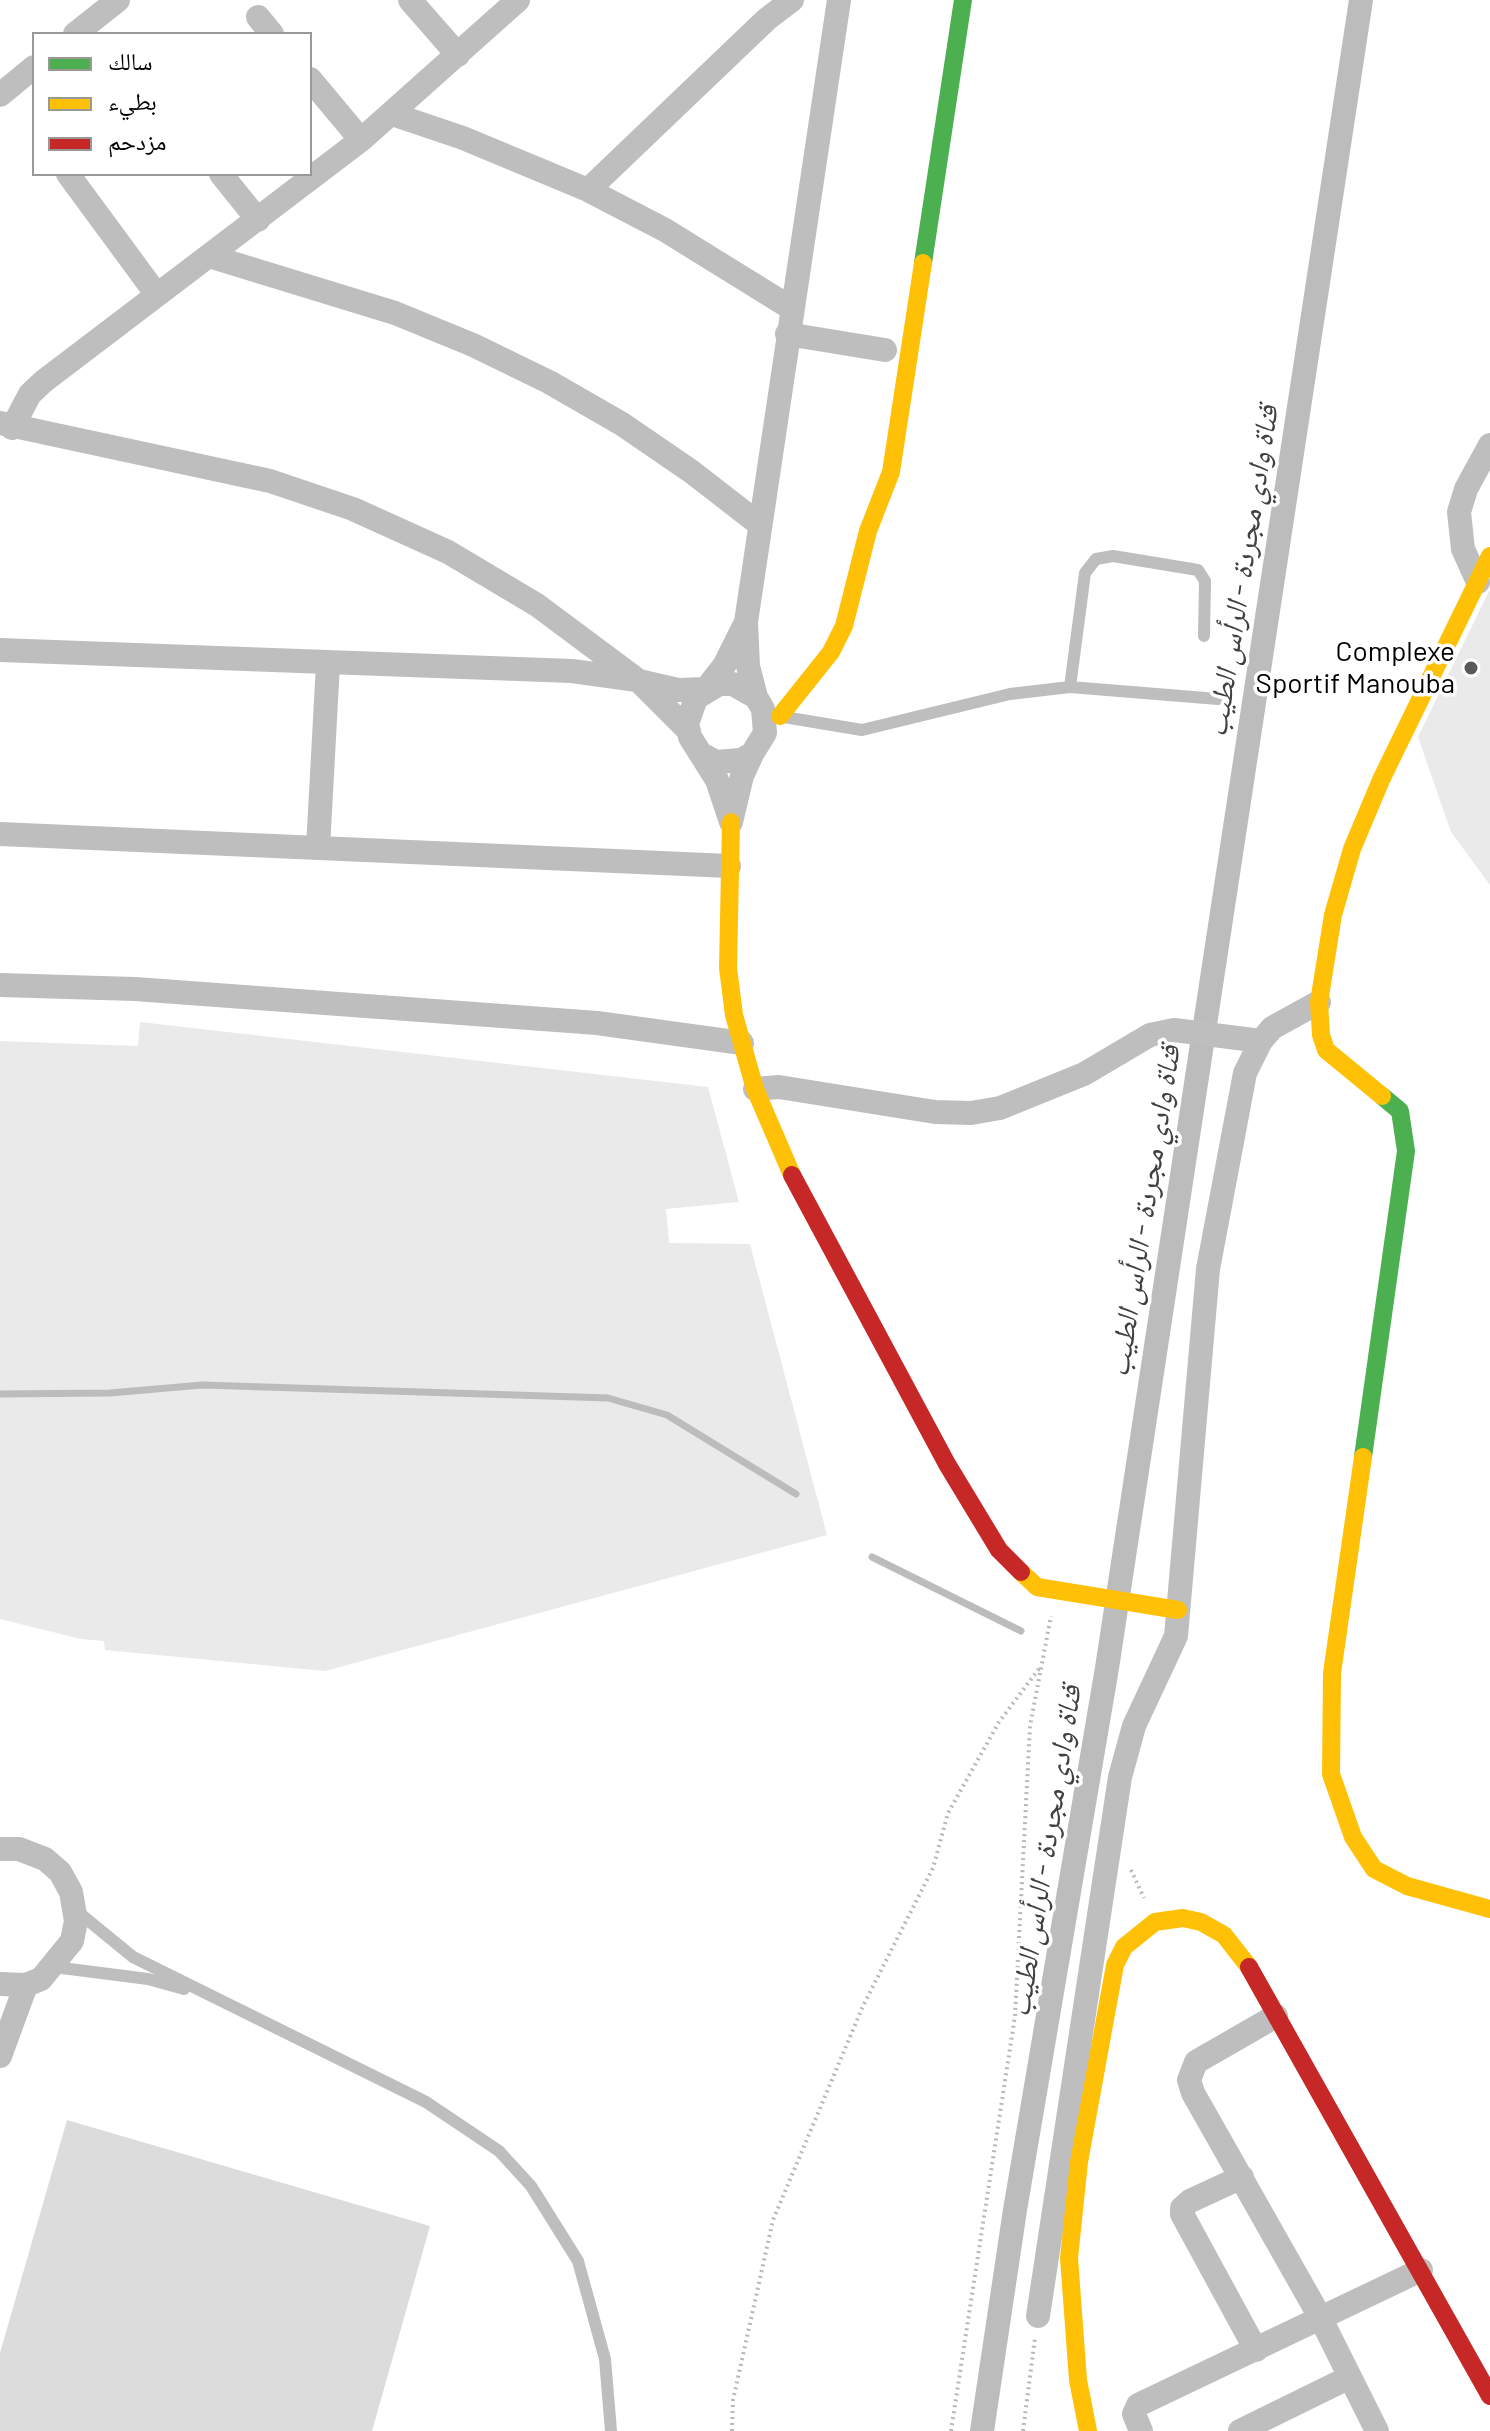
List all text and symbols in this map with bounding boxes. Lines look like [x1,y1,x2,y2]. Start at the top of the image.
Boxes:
legend [32,32,312,176]
text: سالك [108,46,153,75]
text: بطيء [108,86,157,115]
text: مزدحم [108,126,167,155]
water label: قناة وادي مجردة - الرأس الطيب [1198,403,1286,739]
place label: Complexe Sportif Manouba [1256,635,1455,701]
marker: Complexe Sportif Manouba [1462,659,1480,677]
water label: قناة وادي مجردة - الرأس الطيب [1100,1043,1188,1379]
water label: قناة وادي مجردة - الرأس الطيب [1001,1683,1089,2019]

